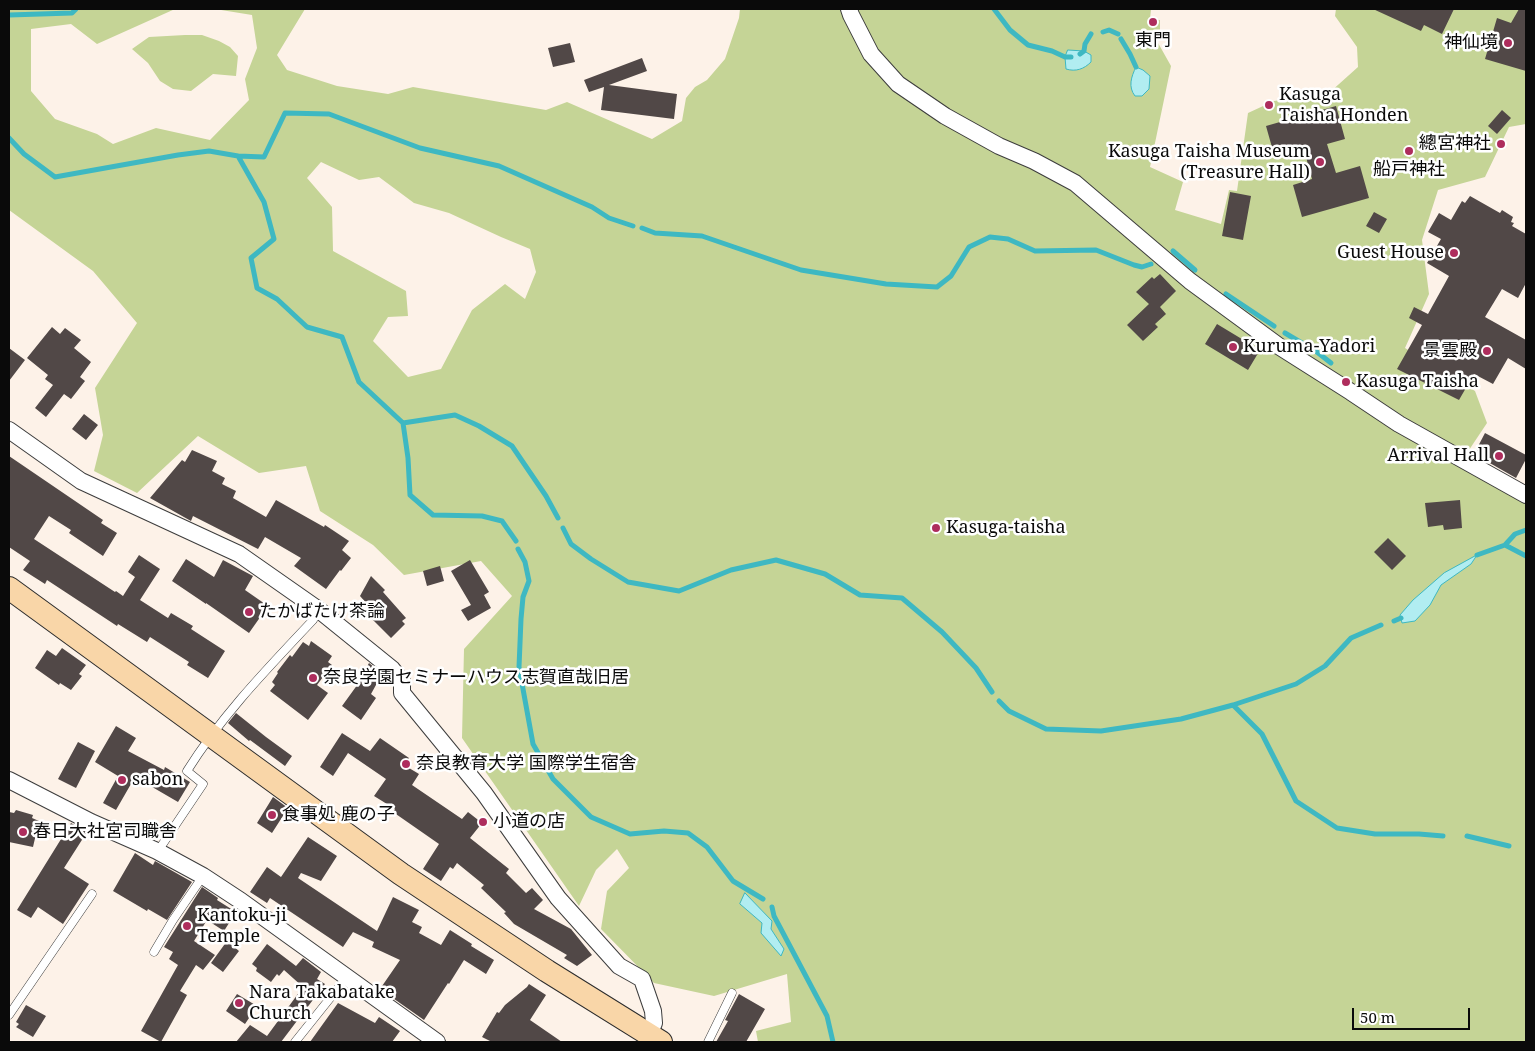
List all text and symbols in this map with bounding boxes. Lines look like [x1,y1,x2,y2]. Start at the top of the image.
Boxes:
marker: 東門 [1147,16,1159,28]
place label: 東門 [1135,30,1171,52]
place label: 神仙境 [1444,32,1498,54]
marker: 神仙境 [1502,37,1514,49]
place label: Kasuga Taisha Honden [1279,84,1408,126]
marker: Kasuga Taisha Honden [1263,99,1275,111]
place label: 總宮神社 [1419,133,1491,155]
marker: 總宮神社 [1495,138,1507,150]
place label: Kasuga Taisha Museum (Treasure Hall) [1108,141,1310,183]
marker: 船戸神社 [1403,145,1415,157]
marker: Kasuga Taisha Museum (Treasure Hall) [1314,156,1326,168]
place label: 船戸神社 [1373,159,1445,181]
place label: Guest House [1337,242,1444,264]
marker: Guest House [1448,247,1460,259]
place label: Kuruma-Yadori [1243,336,1375,358]
place label: 景雲殿 [1423,340,1477,362]
marker: Kuruma-Yadori [1227,341,1239,353]
marker: 景雲殿 [1481,345,1493,357]
place label: Kasuga Taisha [1356,371,1479,393]
marker: Kasuga Taisha [1340,376,1352,388]
place label: Arrival Hall [1387,445,1489,467]
marker: Arrival Hall [1493,450,1505,462]
place label: Kasuga-taisha [946,517,1066,539]
marker: Kasuga-taisha [930,522,942,534]
place label: たかばたけ茶論 [259,601,385,623]
marker: たかばたけ茶論 [243,606,255,618]
place label: 奈良学園セミナーハウス志賀直哉旧居 [323,667,629,689]
marker: 奈良学園セミナーハウス志賀直哉旧居 [307,672,319,684]
place label: 奈良教育大学 国際学生宿舎 [416,753,637,775]
marker: 奈良教育大学 国際学生宿舎 [400,758,412,770]
place label: sabon [132,769,183,791]
marker: sabon [116,774,128,786]
place label: 食事処 鹿の子 [282,804,395,826]
marker: 食事処 鹿の子 [266,809,278,821]
place label: 小道の店 [493,811,565,833]
marker: 小道の店 [477,816,489,828]
place label: 春日大社宮司職舎 [33,821,177,843]
marker: 春日大社宮司職舎 [17,826,29,838]
place label: Kantoku-ji Temple [197,905,287,948]
marker: Kantoku-ji Temple [181,920,193,932]
place label: Nara Takabatake Church [249,982,395,1024]
marker: Nara Takabatake Church [233,997,245,1009]
scale bar [1355,998,1472,1030]
text: 50 m [1360,1007,1395,1027]

